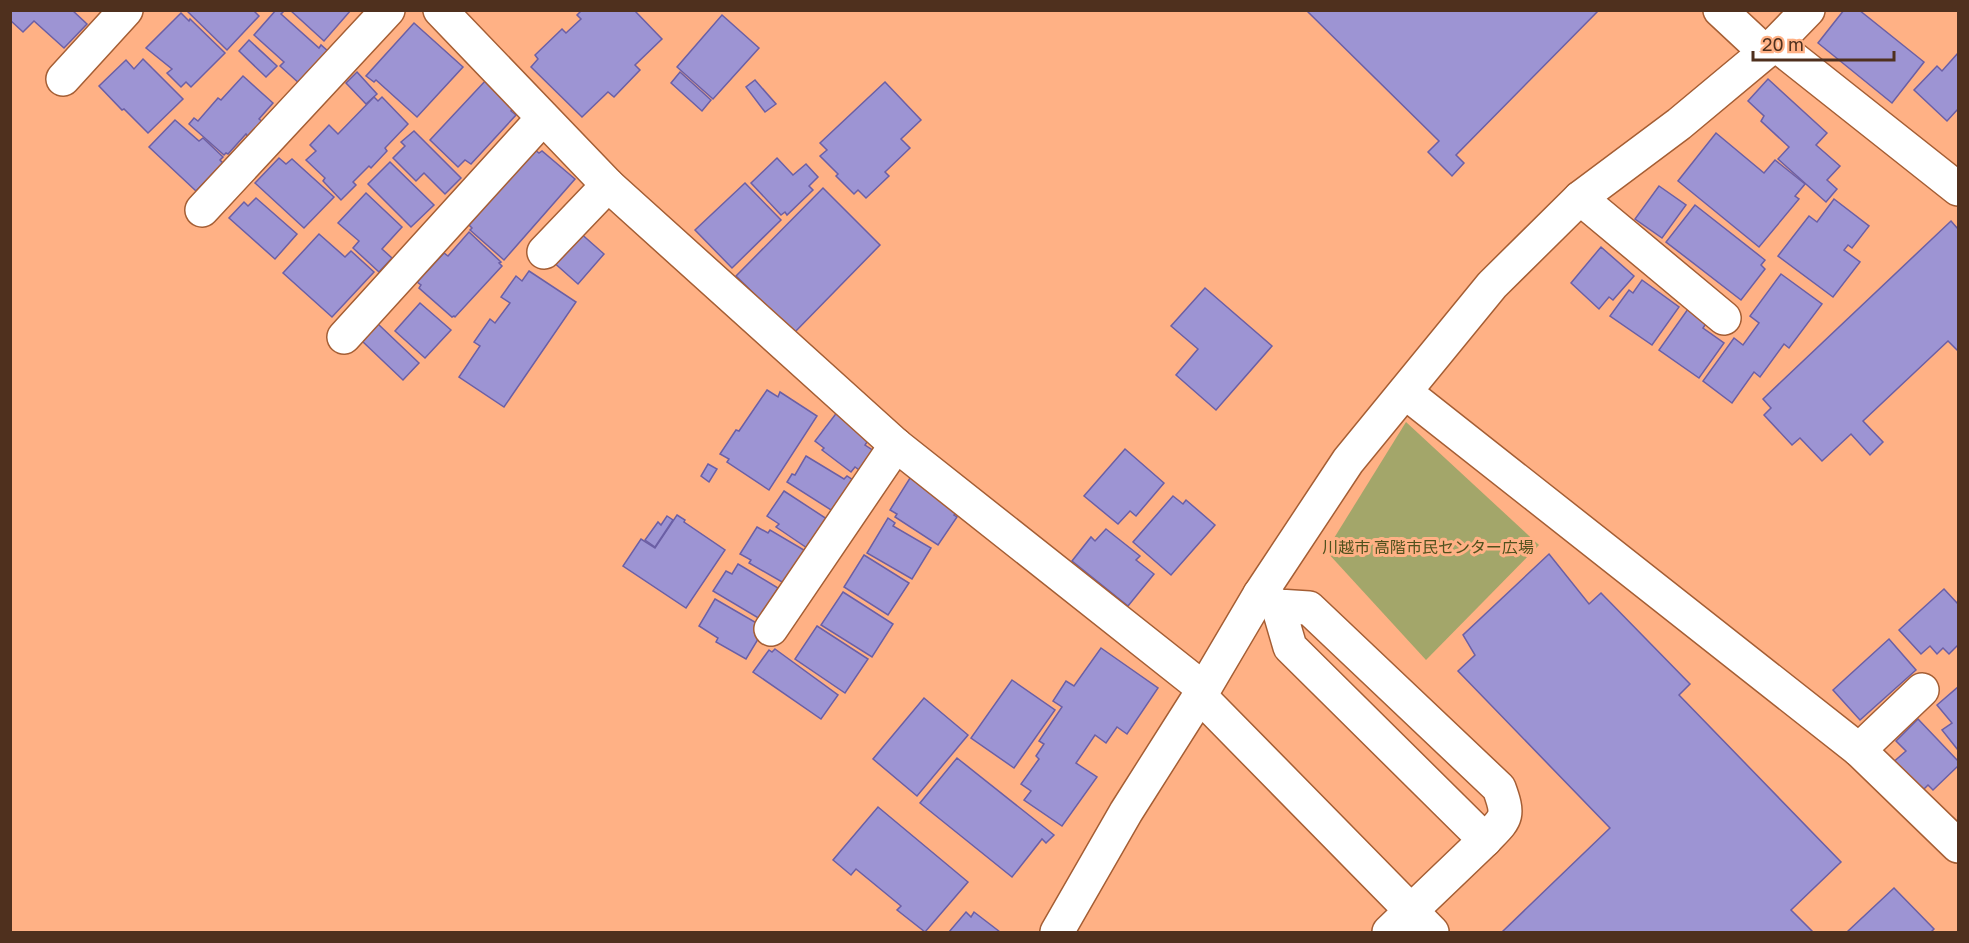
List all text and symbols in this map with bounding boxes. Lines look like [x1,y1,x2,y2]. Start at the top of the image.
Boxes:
scale bar [1753,24,1894,62]
text: 20 m [1762,33,1804,55]
park label: 川越市 高階市民センター広場 [1322,537,1534,557]

